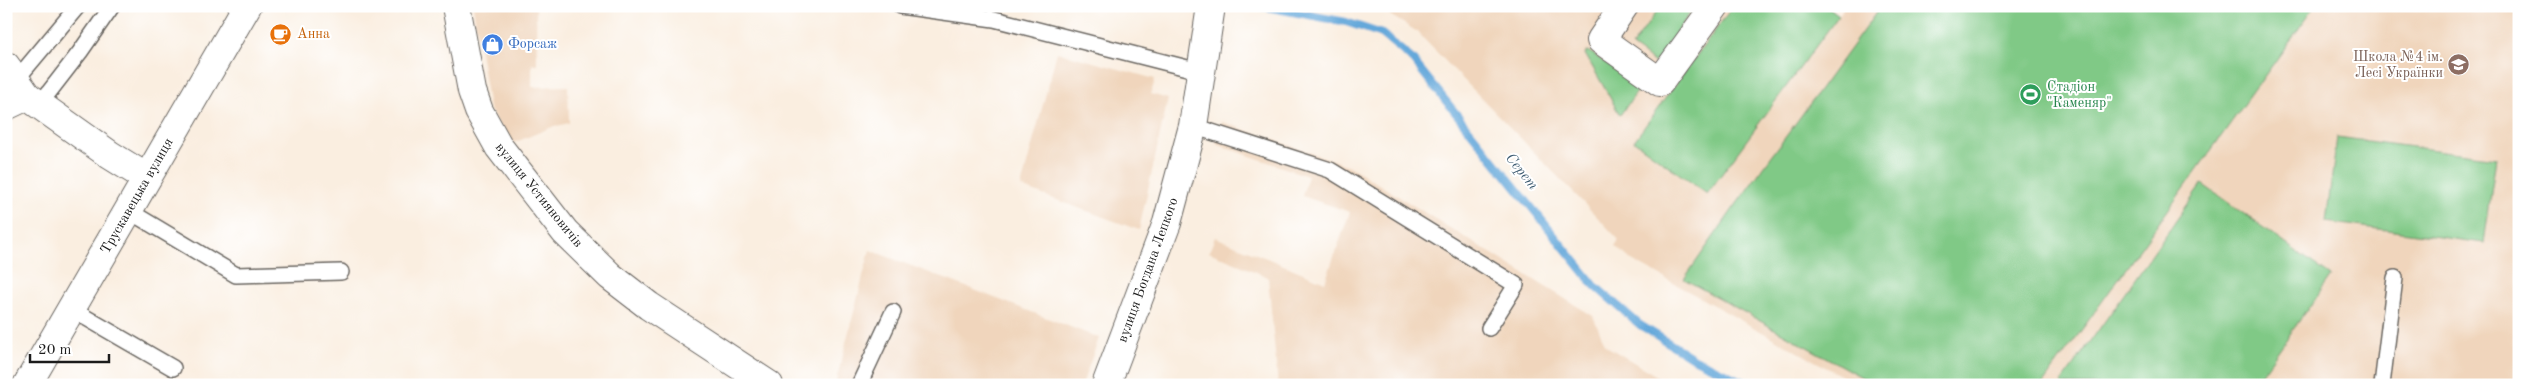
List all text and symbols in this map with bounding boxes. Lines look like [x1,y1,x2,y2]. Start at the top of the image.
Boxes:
cafe icon: Анна [269,22,293,46]
place label: Анна [297,27,330,41]
shop icon: Форсаж [480,32,504,56]
place label: Форсаж [508,37,557,51]
place label: Школа №4 ім. Лесі Українки [2353,50,2443,80]
school or university icon: Школа №4 ім. Лесі Українки [2447,53,2471,77]
place label: Стадіон "Каменяр" [2047,80,2112,110]
sports icon: Стадіон "Каменяр" [2019,83,2043,107]
street label: Трускавецька вулиця [98,136,176,256]
street label: вулиця Устияновичів [493,140,585,250]
water label: Серет [1502,151,1540,193]
street label: вулиця Богдана Лепкого [1115,196,1181,344]
scale bar [30,331,109,363]
text: 20 m [38,343,72,358]

